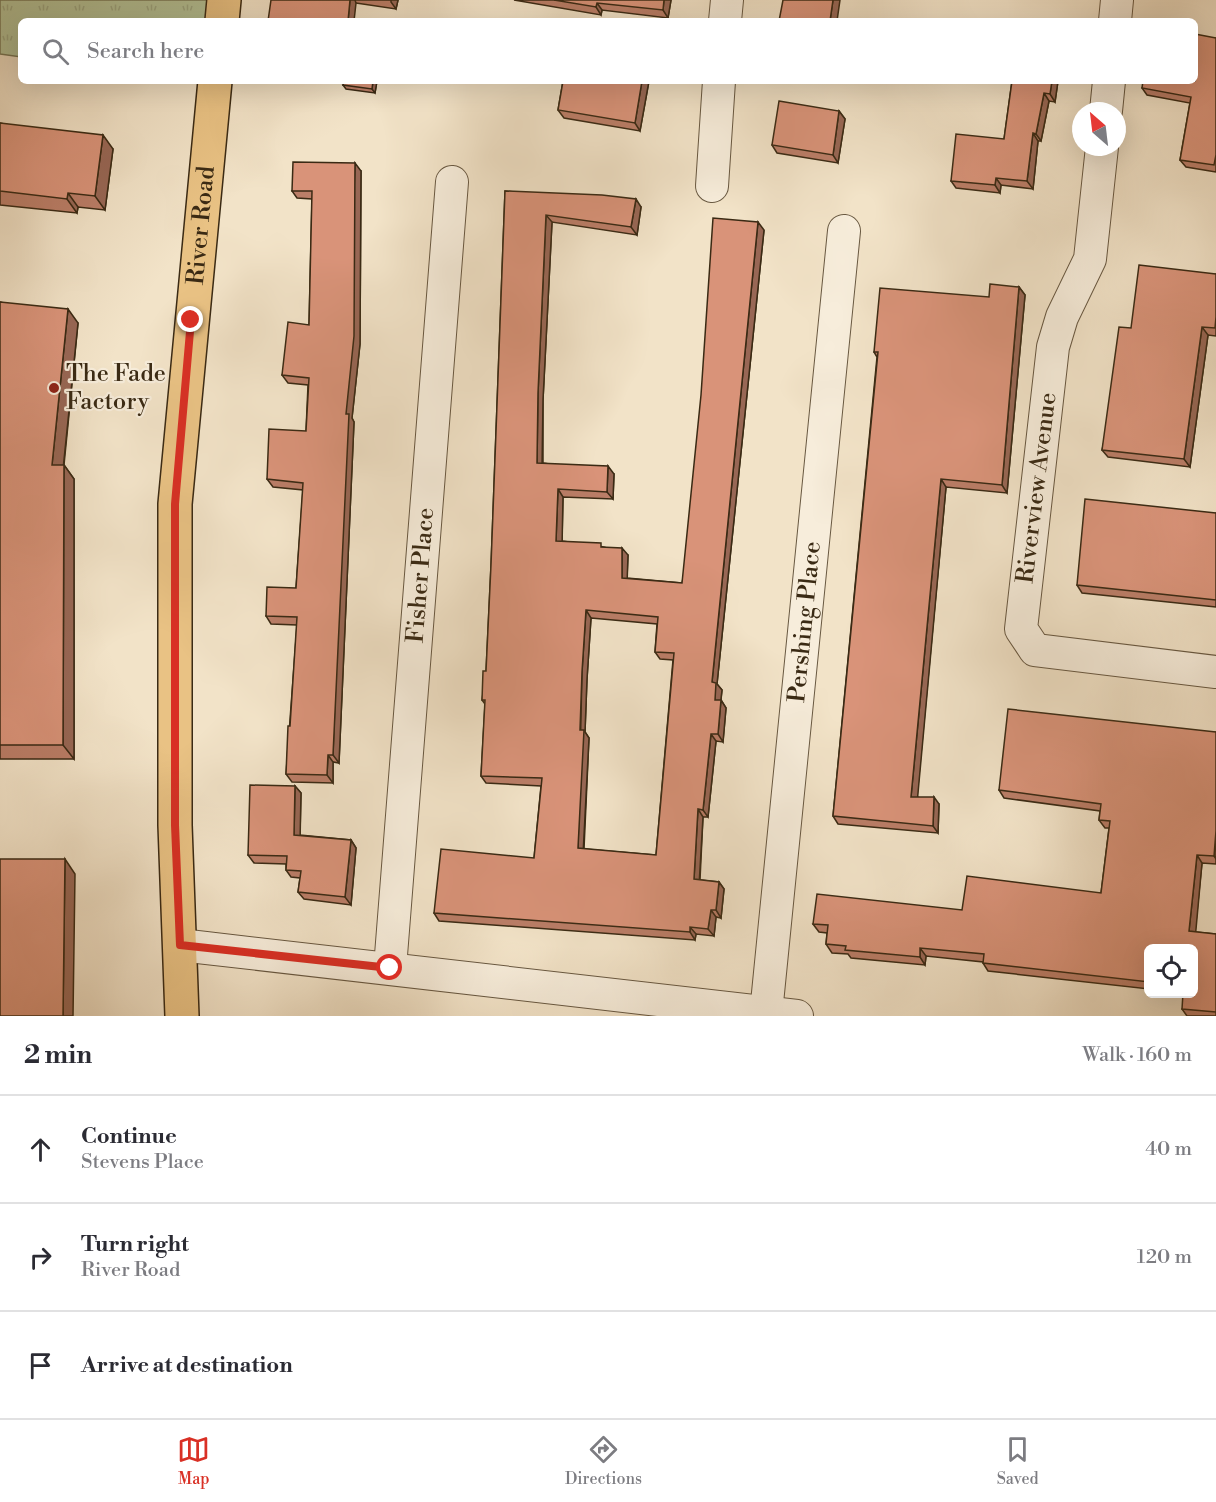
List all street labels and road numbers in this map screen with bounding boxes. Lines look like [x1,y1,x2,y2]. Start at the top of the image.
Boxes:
street label: River Road [181,164,222,286]
street label: Riverview Avenue [1010,391,1064,585]
street label: Fisher Place [401,506,441,644]
street label: Pershing Place [782,540,828,704]

